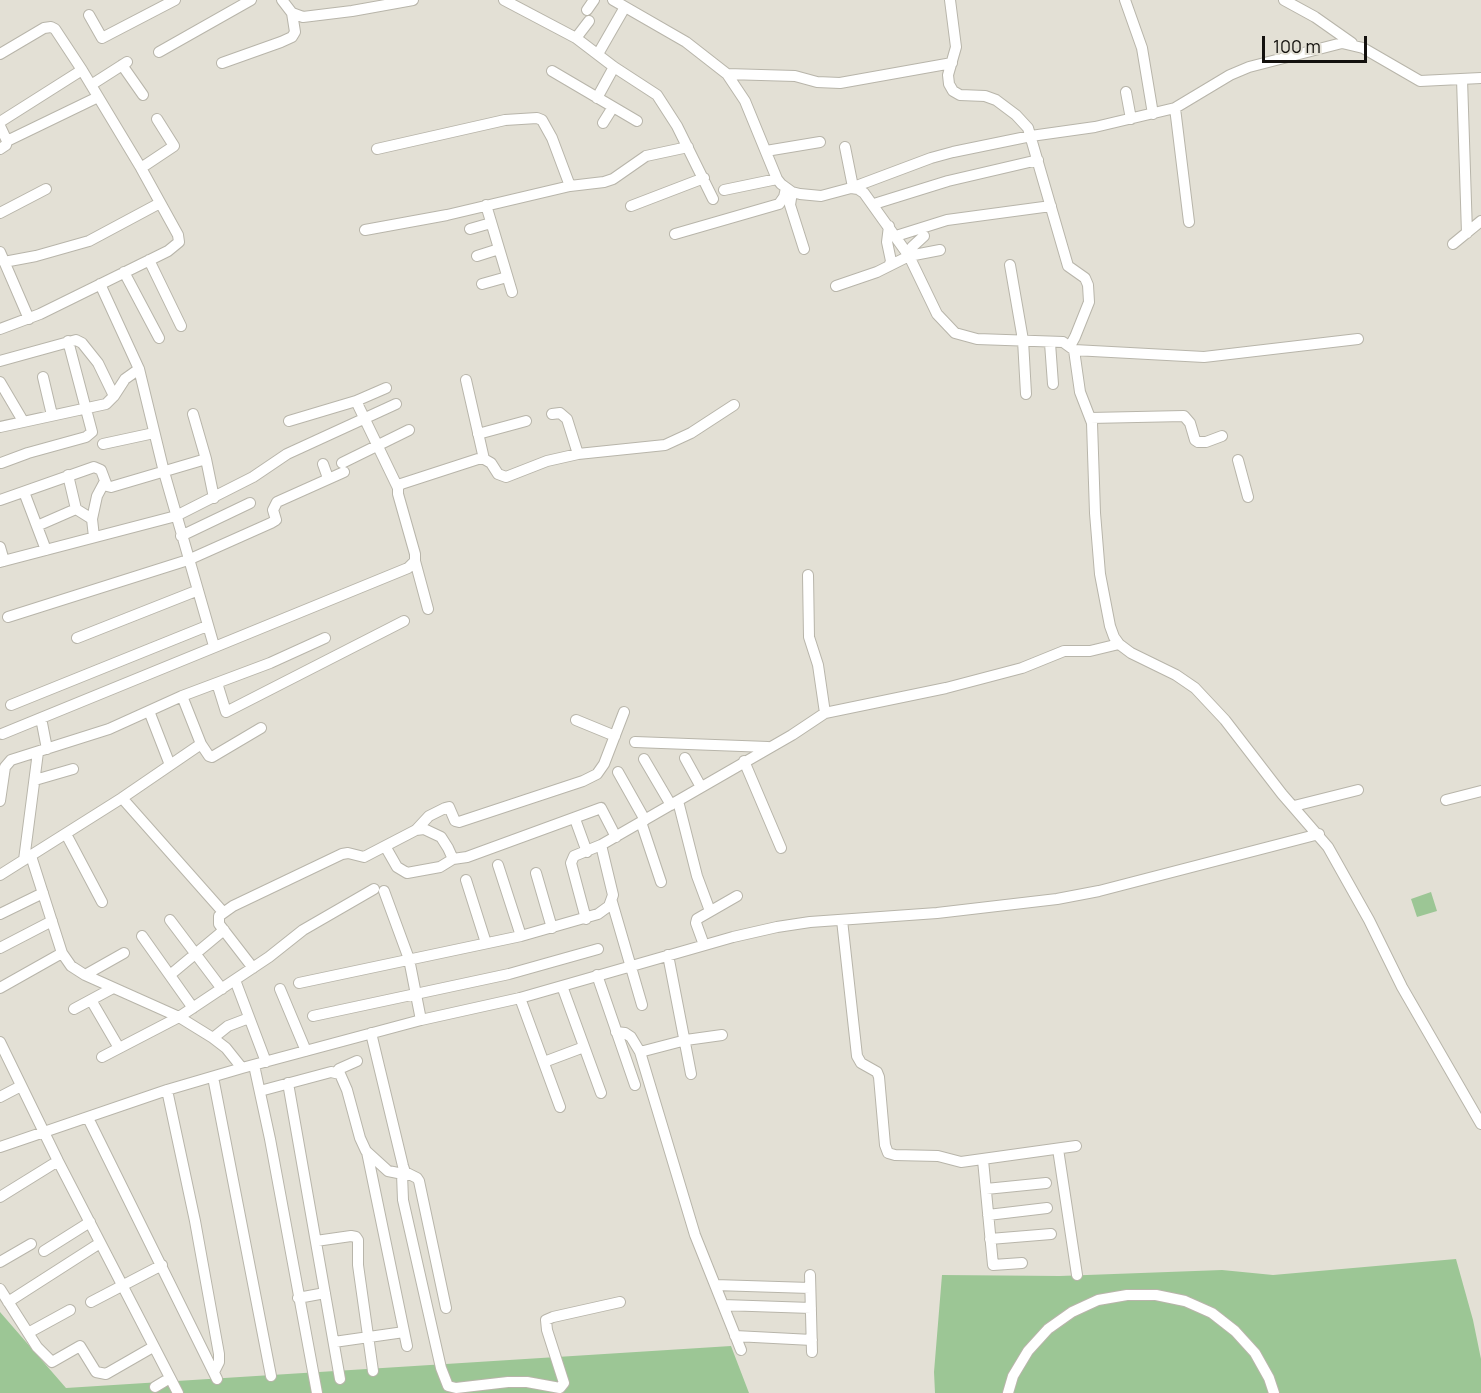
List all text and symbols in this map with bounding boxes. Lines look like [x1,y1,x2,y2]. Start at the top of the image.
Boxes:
scale bar [1265,24,1370,62]
text: 100 m [1273,34,1321,58]

